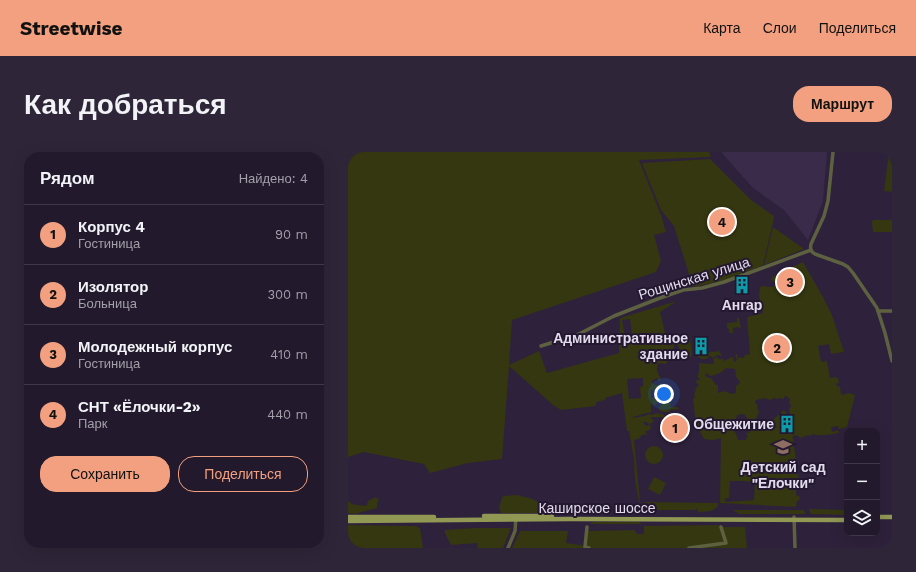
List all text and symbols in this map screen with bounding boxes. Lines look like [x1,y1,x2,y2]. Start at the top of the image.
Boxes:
text: Streetwise [20,17,123,40]
text: Карта [703,20,741,36]
text: Слои [763,20,797,36]
text: Поделиться [819,20,896,36]
button: Маршрут [793,86,892,122]
text: Как добраться [24,88,227,121]
text: Рядом [40,168,95,188]
text: Найдено: 4 [239,171,308,186]
pin: 4 [709,207,735,237]
text: Корпус 4 [78,218,145,236]
text: 1 [50,227,56,242]
text: 90 m [275,227,308,242]
text: Гостиница [78,236,140,251]
street label: Рощинская улица [636,253,752,303]
pin: 3 [777,267,803,297]
building icon: Ангар [732,275,752,295]
text: Изолятор [78,278,148,296]
text: 2 [49,287,57,302]
text: 300 m [267,287,308,302]
text: Больница [78,296,137,311]
place label: Ангар [722,297,762,313]
place label: Административное здание [553,330,688,362]
pin: 2 [764,333,790,363]
building icon: Административное здание [691,336,711,356]
text: Молодежный корпус [78,338,232,356]
text: 3 [49,347,57,362]
text: 410 m [270,347,308,362]
text: Гостиница [78,356,140,371]
your location [654,384,674,404]
text: СНТ «Ёлочки-2» [78,398,200,416]
text: 4 [49,407,57,422]
text: 440 m [267,407,308,422]
pin: 1 [662,413,688,443]
building icon: Общежитие [777,414,797,434]
text: Парк [78,416,108,431]
place label: Общежитие [693,416,774,432]
map controls [844,428,880,536]
button: + [844,428,880,464]
school or university icon: Детский сад "Елочки" [773,437,793,457]
button: Сохранить [40,456,170,492]
button: Поделиться [178,456,308,492]
place label: Детский сад "Елочки" [740,459,826,491]
button: − [844,464,880,500]
street label: Каширское шоссе [538,500,656,516]
button: layers [844,500,880,536]

